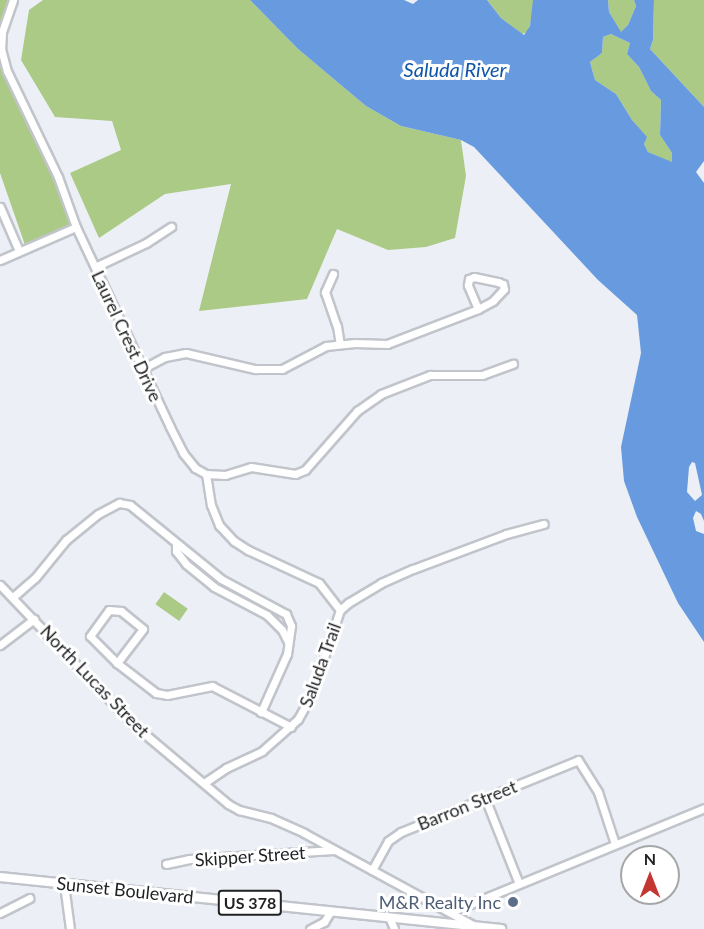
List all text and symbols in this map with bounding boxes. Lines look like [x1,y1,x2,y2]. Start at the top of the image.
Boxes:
water label: Saluda River [404,57,506,81]
street label: Laurel Crest Drive [87,267,167,405]
street label: Saluda Trail [295,619,345,711]
street label: North Lucas Street [36,620,154,742]
street label: Barron Street [414,775,520,835]
street label: Skipper Street [194,841,306,871]
north arrow [620,845,680,905]
text: N [644,849,656,868]
street label: Sunset Boulevard [55,872,195,908]
road number: US 378 [217,890,283,916]
place label: M&R Realty Inc [378,891,501,913]
marker: M&R Realty Inc [506,895,520,909]

